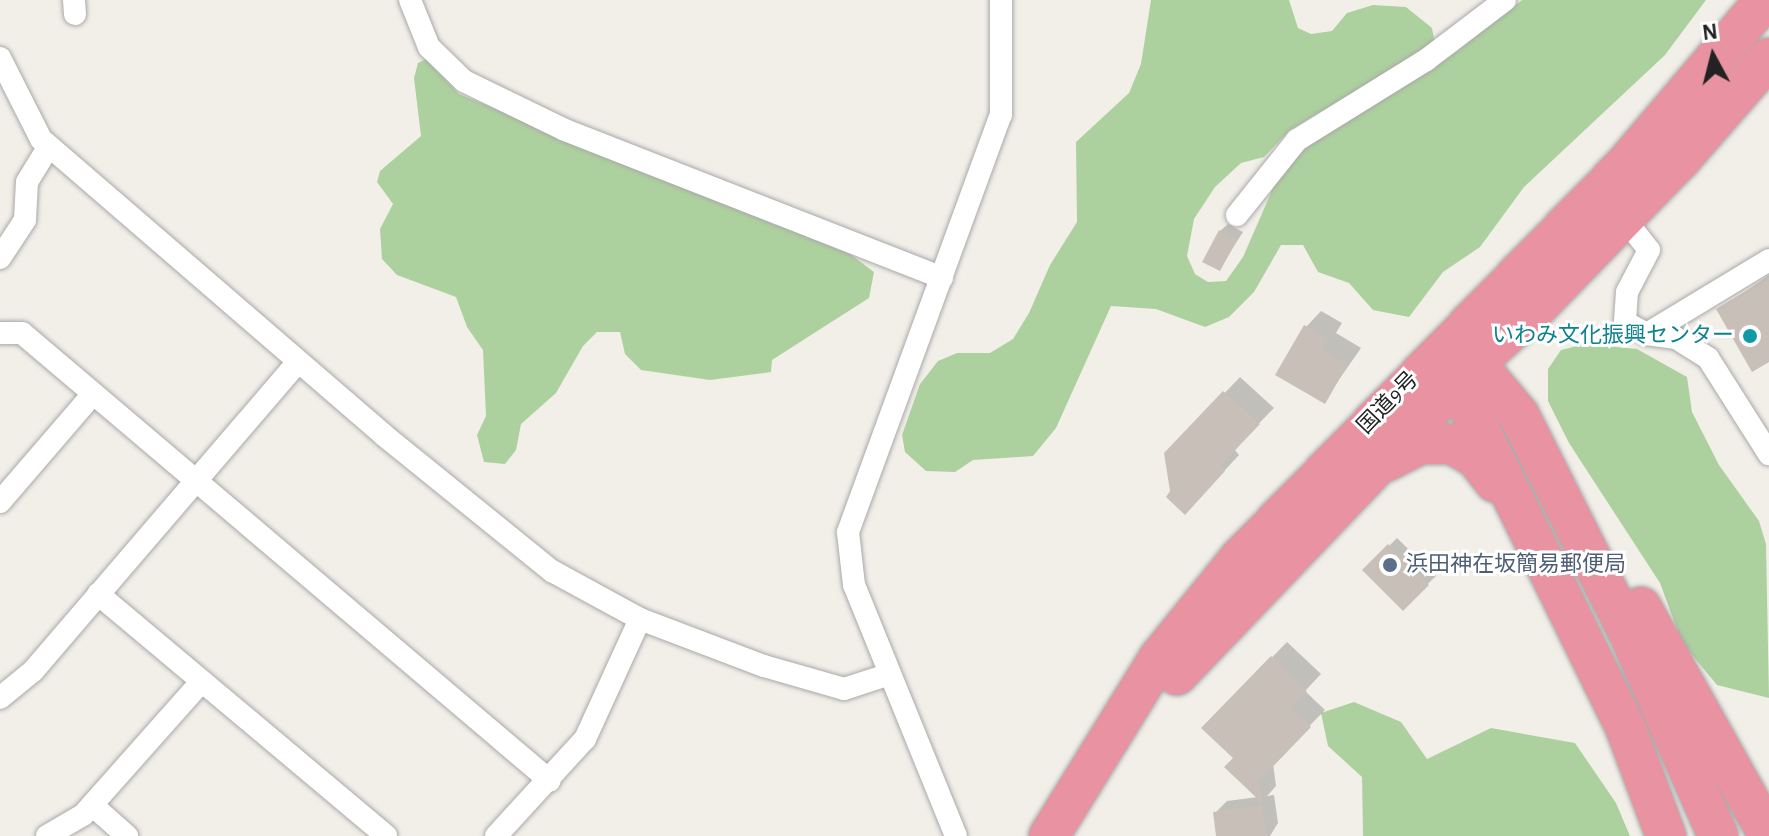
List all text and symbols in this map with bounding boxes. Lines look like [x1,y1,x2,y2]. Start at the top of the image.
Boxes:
north arrow [1673,16,1753,96]
text: N [1701,20,1719,44]
place label: いわみ文化振興センター [1492,323,1734,349]
marker: いわみ文化振興センター [1741,327,1759,345]
street label: 国道9号 [1352,366,1424,440]
place label: 浜田神在坂簡易郵便局 [1406,552,1626,578]
marker: 浜田神在坂簡易郵便局 [1381,556,1399,574]

